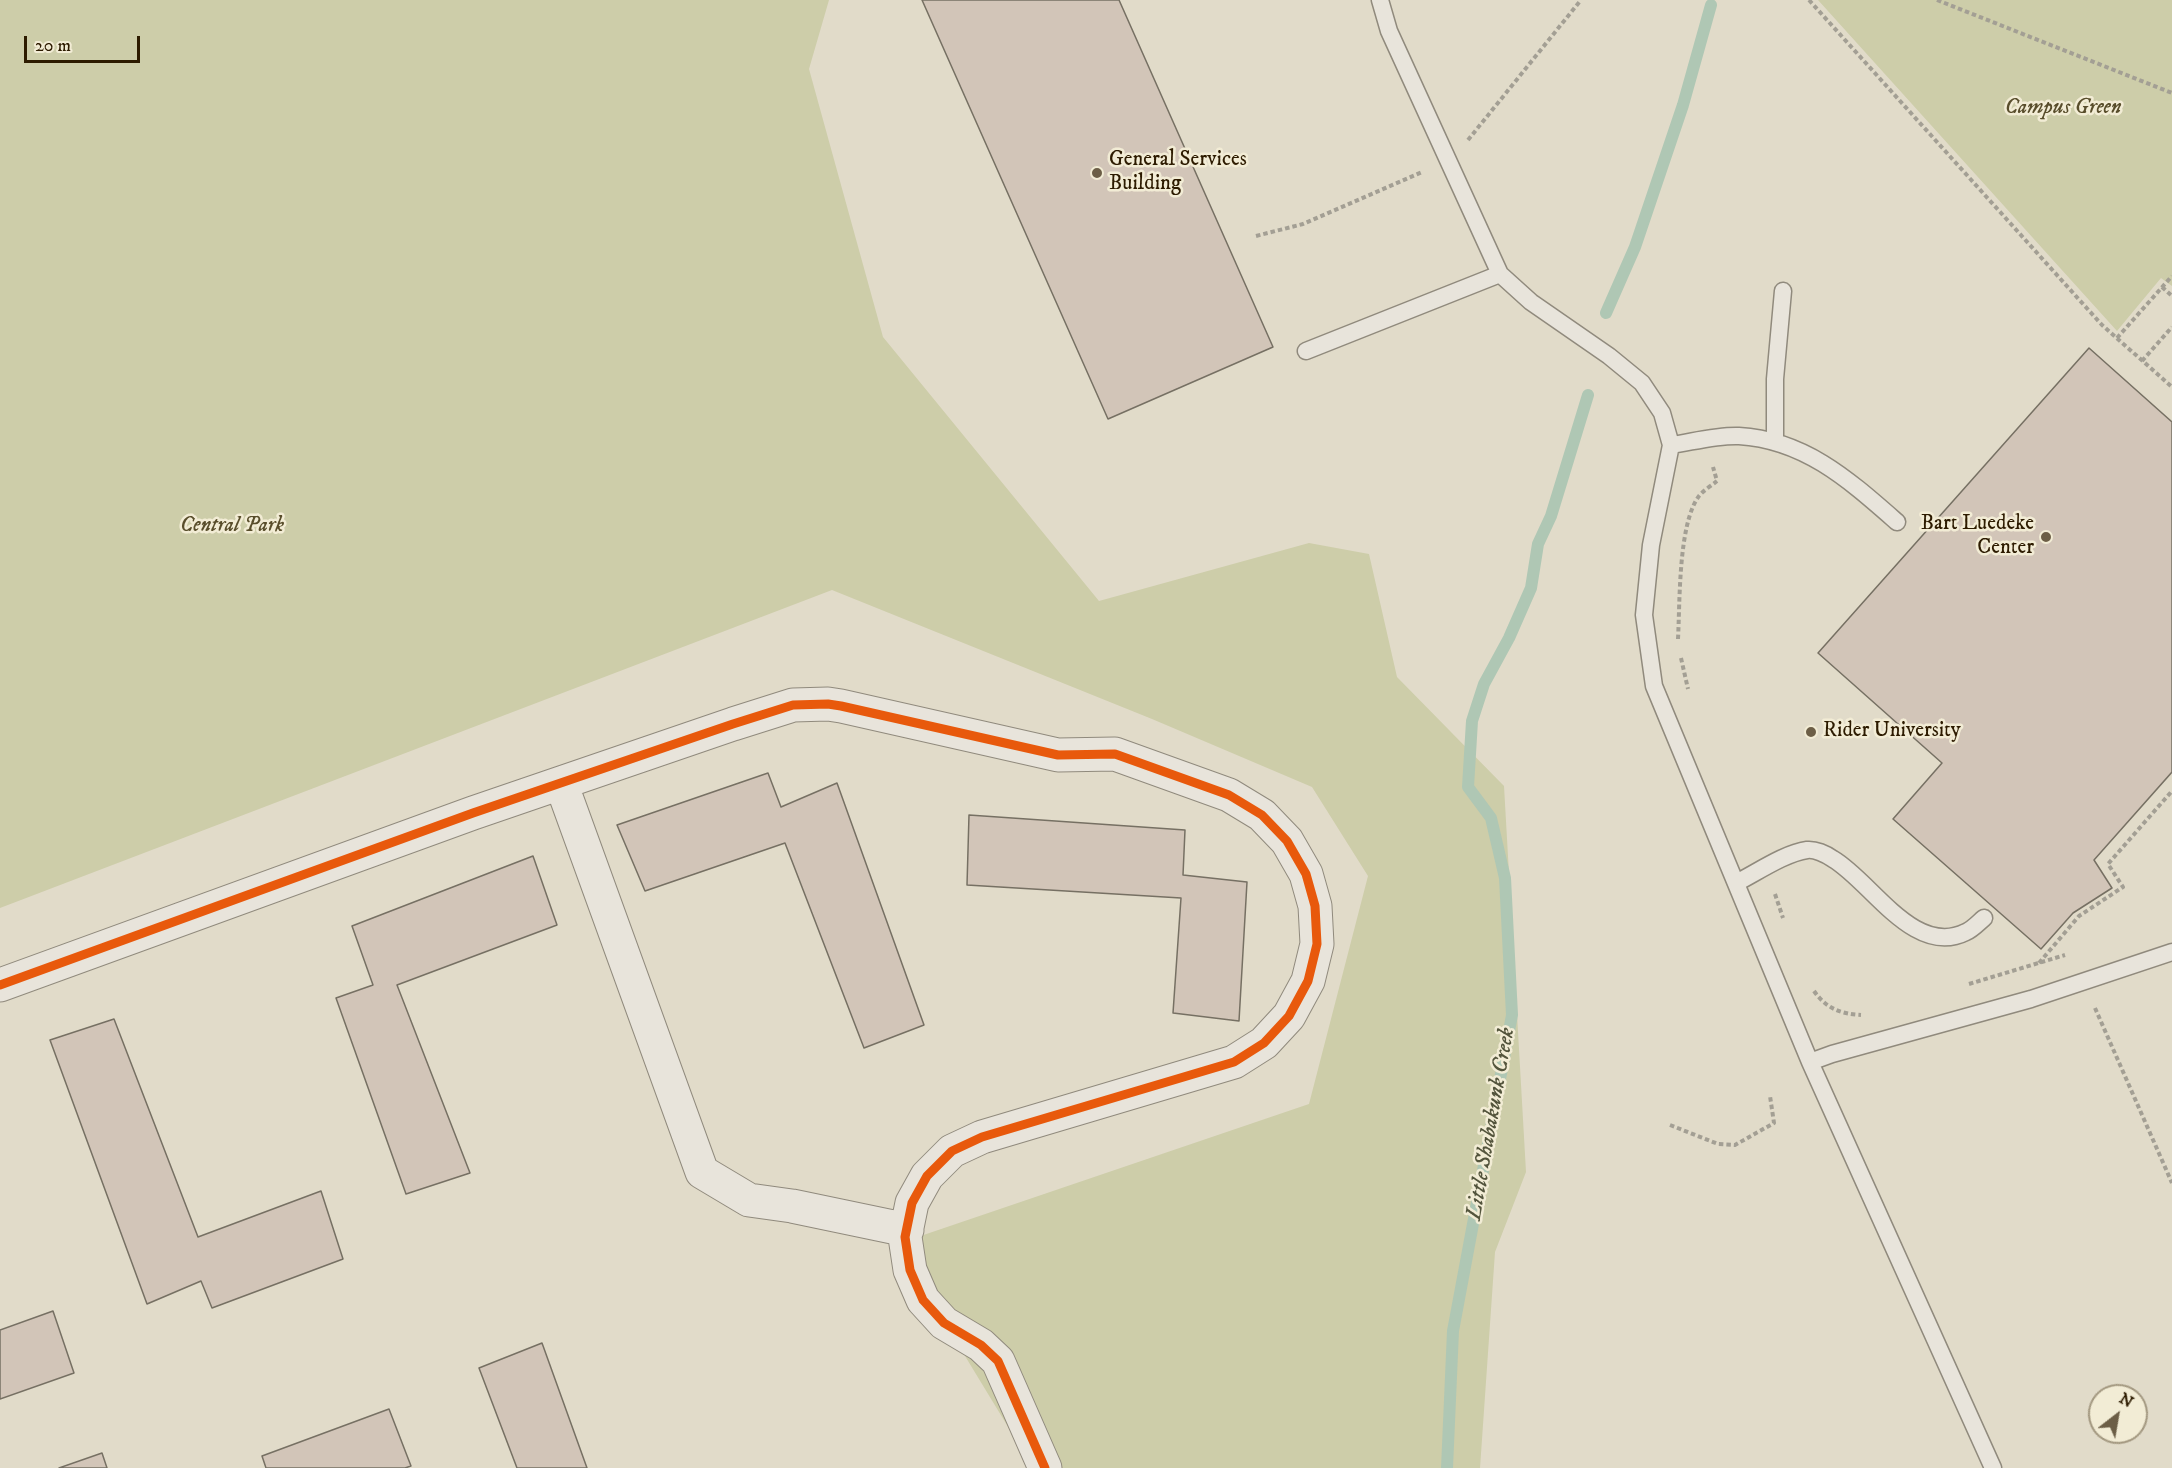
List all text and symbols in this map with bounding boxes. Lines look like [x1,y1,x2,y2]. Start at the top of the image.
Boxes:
scale bar [27,24,142,62]
text: 20 m [35,35,71,57]
park label: Campus Green [2005,96,2121,122]
place label: General Services Building [1109,148,1247,198]
marker: General Services Building [1090,166,1104,180]
place label: Bart Luedeke Center [1921,512,2034,562]
park label: Central Park [180,514,284,540]
marker: Bart Luedeke Center [2039,530,2053,544]
place label: Rider University [1823,719,1961,745]
marker: Rider University [1804,725,1818,739]
water label: Little Shabakunk Creek [1462,1026,1522,1222]
north arrow [2088,1384,2148,1444]
text: N [2115,1388,2137,1412]

